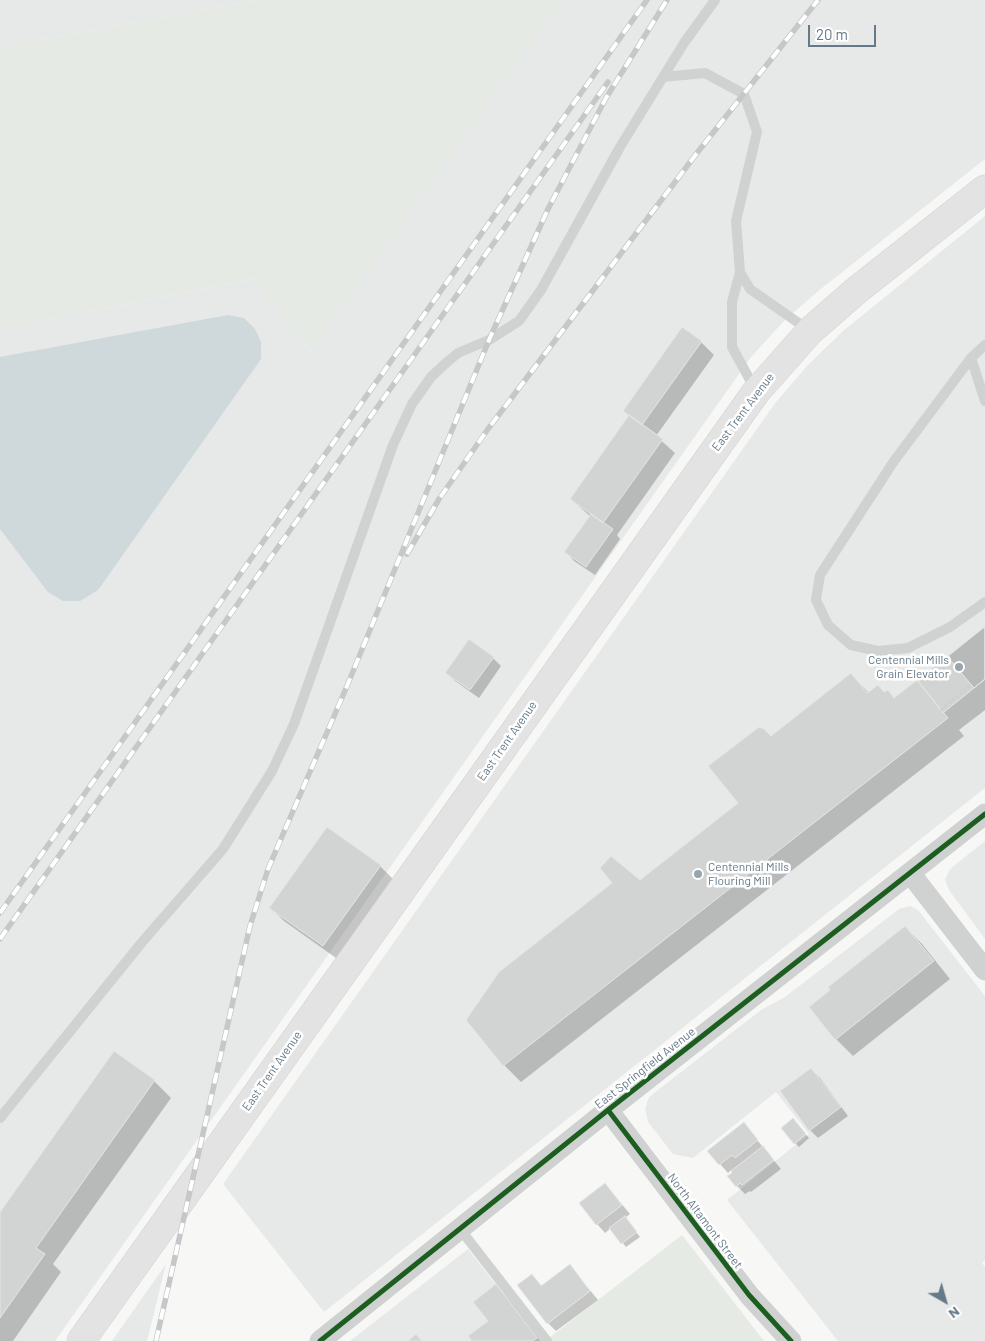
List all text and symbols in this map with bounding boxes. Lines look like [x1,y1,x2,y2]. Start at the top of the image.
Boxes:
scale bar [810,15,878,47]
text: 20 m [816,25,848,43]
street label: East Trent Avenue [709,370,777,454]
place label: Centennial Mills Grain Elevator [868,653,949,681]
marker: Centennial Mills Grain Elevator [953,661,965,673]
street label: East Trent Avenue [474,698,540,784]
place label: Centennial Mills Flouring Mill [708,860,789,888]
marker: Centennial Mills Flouring Mill [692,868,704,880]
street label: East Springfield Avenue [592,1024,698,1112]
street label: East Trent Avenue [239,1028,305,1114]
street label: North Altamont Street [665,1171,745,1271]
north arrow [920,1276,970,1326]
text: N [946,1304,963,1323]

